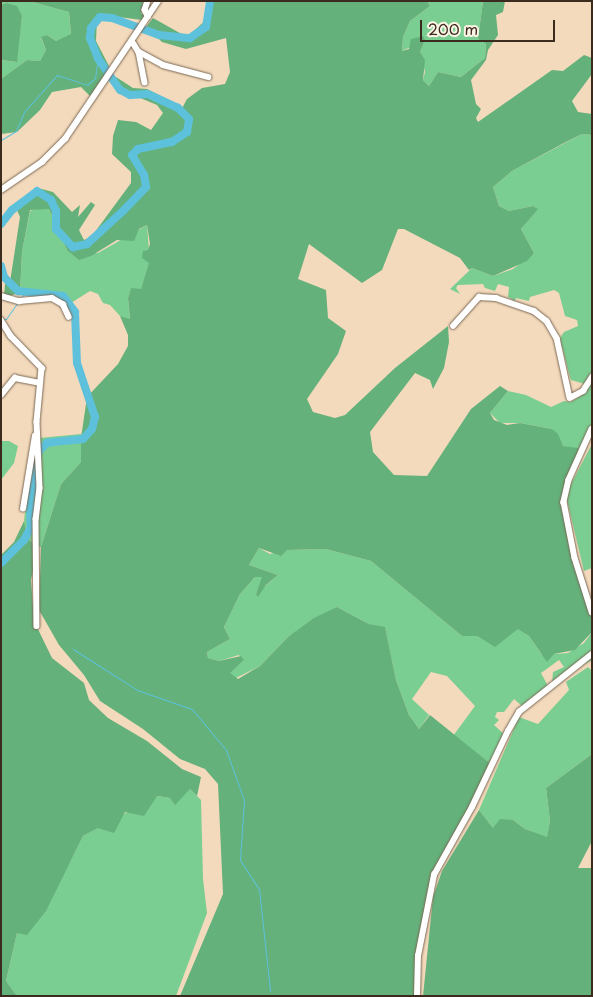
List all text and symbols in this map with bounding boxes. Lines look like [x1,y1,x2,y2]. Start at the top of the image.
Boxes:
scale bar [423,10,558,42]
text: 200 m [428,17,478,40]

